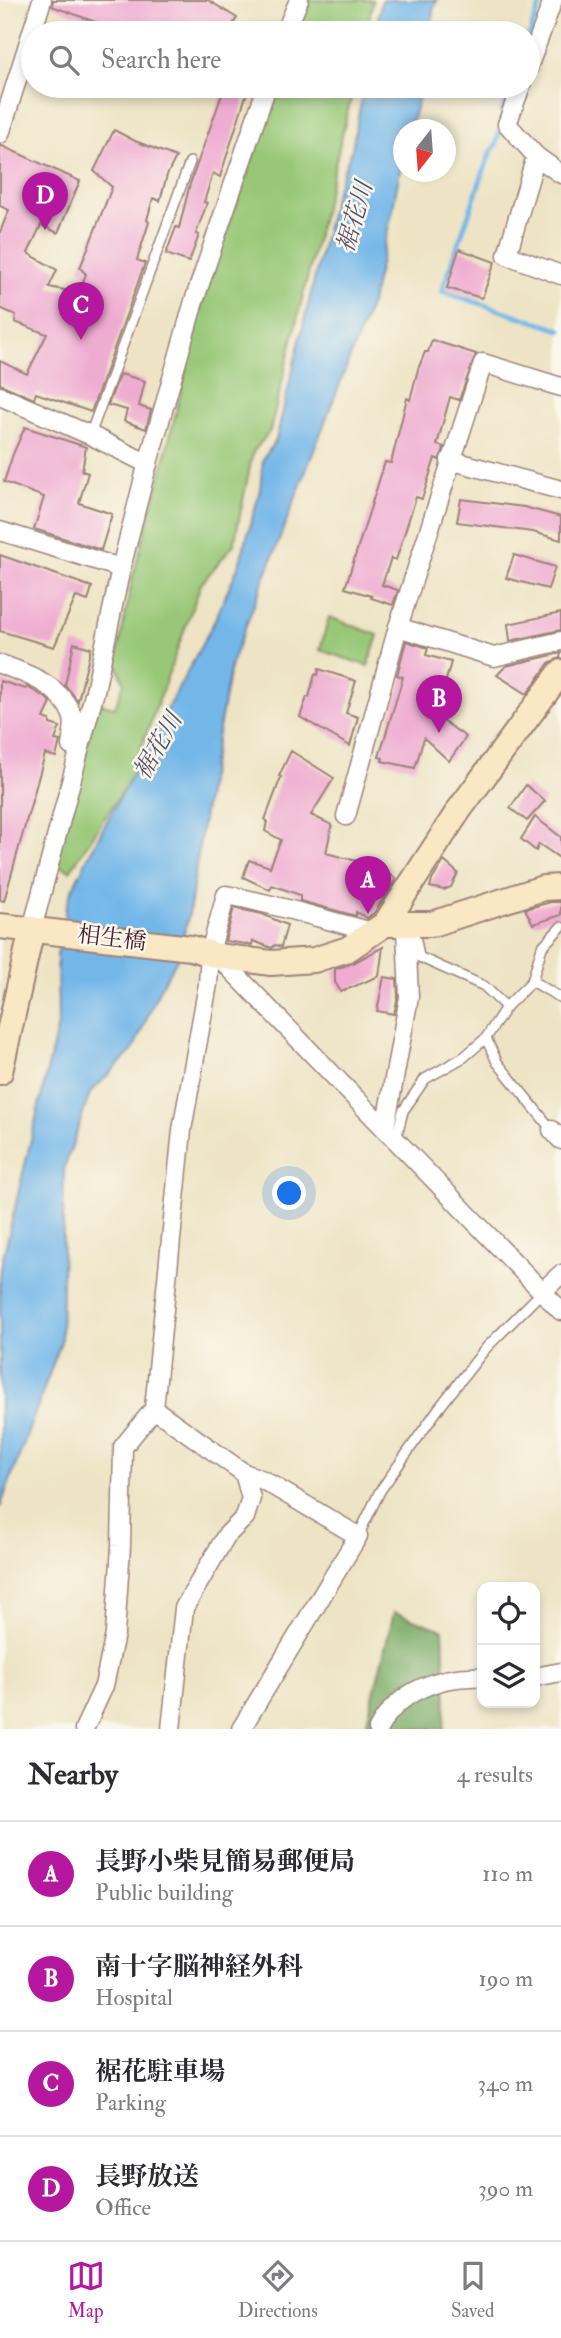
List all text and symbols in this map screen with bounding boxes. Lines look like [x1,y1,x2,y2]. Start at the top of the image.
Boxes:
search box [21,21,540,98]
icon: search [45,41,83,79]
text: Search here [101,44,221,76]
north arrow [393,119,456,182]
pin: D [22,172,68,230]
water label: 裾花川 [330,175,381,256]
pin: C [58,282,104,340]
pin: B [416,675,462,733]
water label: 裾花川 [127,704,190,785]
pin: A [345,856,391,914]
street label: 相生橋 [76,919,148,957]
your location [272,1176,306,1210]
map controls [477,1582,540,1708]
button: locate [477,1582,540,1645]
button: layers [477,1645,540,1708]
text: Nearby [28,1756,118,1793]
text: 4 results [457,1760,533,1789]
text: 長野小柴見簡易郵便局 [95,1846,355,1878]
text: A [44,1859,58,1888]
text: 110 m [482,1859,533,1888]
text: Public building [95,1878,233,1907]
text: 南十字脳神経外科 [95,1951,303,1983]
text: B [43,1964,59,1993]
text: 190 m [479,1964,533,1993]
text: Hospital [95,1983,173,2012]
text: 裾花駐車場 [95,2056,225,2088]
text: C [43,2069,59,2098]
text: 340 m [477,2069,533,2098]
text: Parking [95,2088,166,2117]
text: 長野放送 [95,2161,199,2193]
text: D [42,2174,60,2203]
text: 390 m [478,2174,533,2203]
text: Office [95,2193,151,2222]
tab: Map [67,2257,105,2323]
tab: Directions [238,2257,318,2323]
tab: Saved [451,2257,494,2323]

